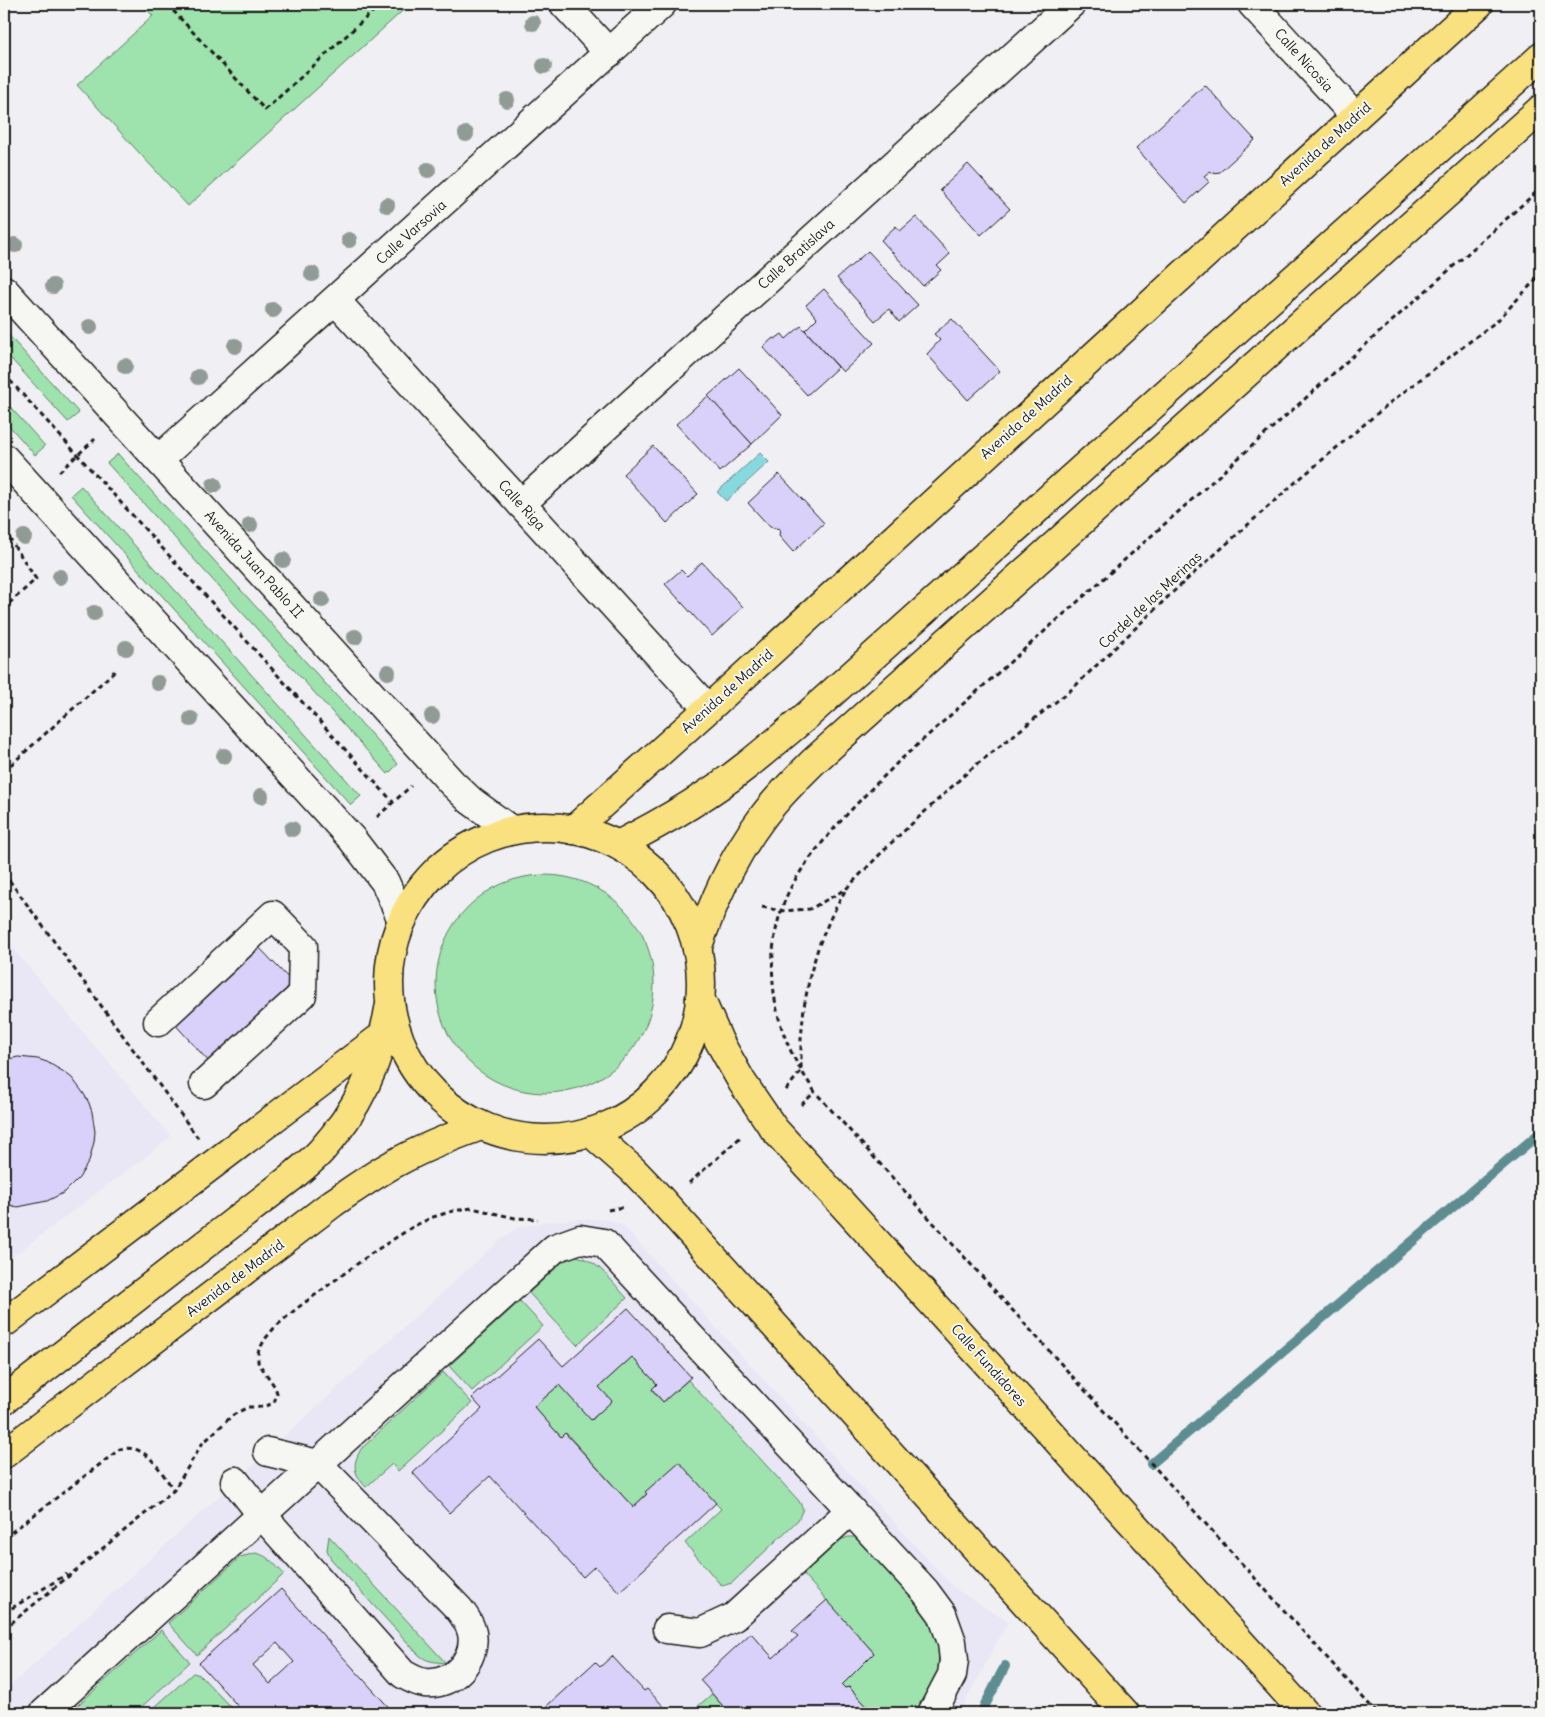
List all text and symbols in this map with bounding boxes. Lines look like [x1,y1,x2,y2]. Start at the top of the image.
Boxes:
street label: Calle Nicosia [1271,24,1337,96]
street label: Avenida de Madrid [1275,98,1375,190]
street label: Calle Varsovia [372,196,450,268]
street label: Calle Bratislava [754,215,838,293]
street label: Avenida de Madrid [976,371,1076,463]
street label: Calle Riga [495,476,549,534]
street label: Avenida Juan Pablo II [201,506,307,622]
street label: Cordel de las Merinas [1095,547,1205,653]
street label: Avenida de Madrid [677,645,777,737]
street label: Avenida de Madrid [183,1235,287,1321]
street label: Calle Fundidores [947,1320,1031,1410]

